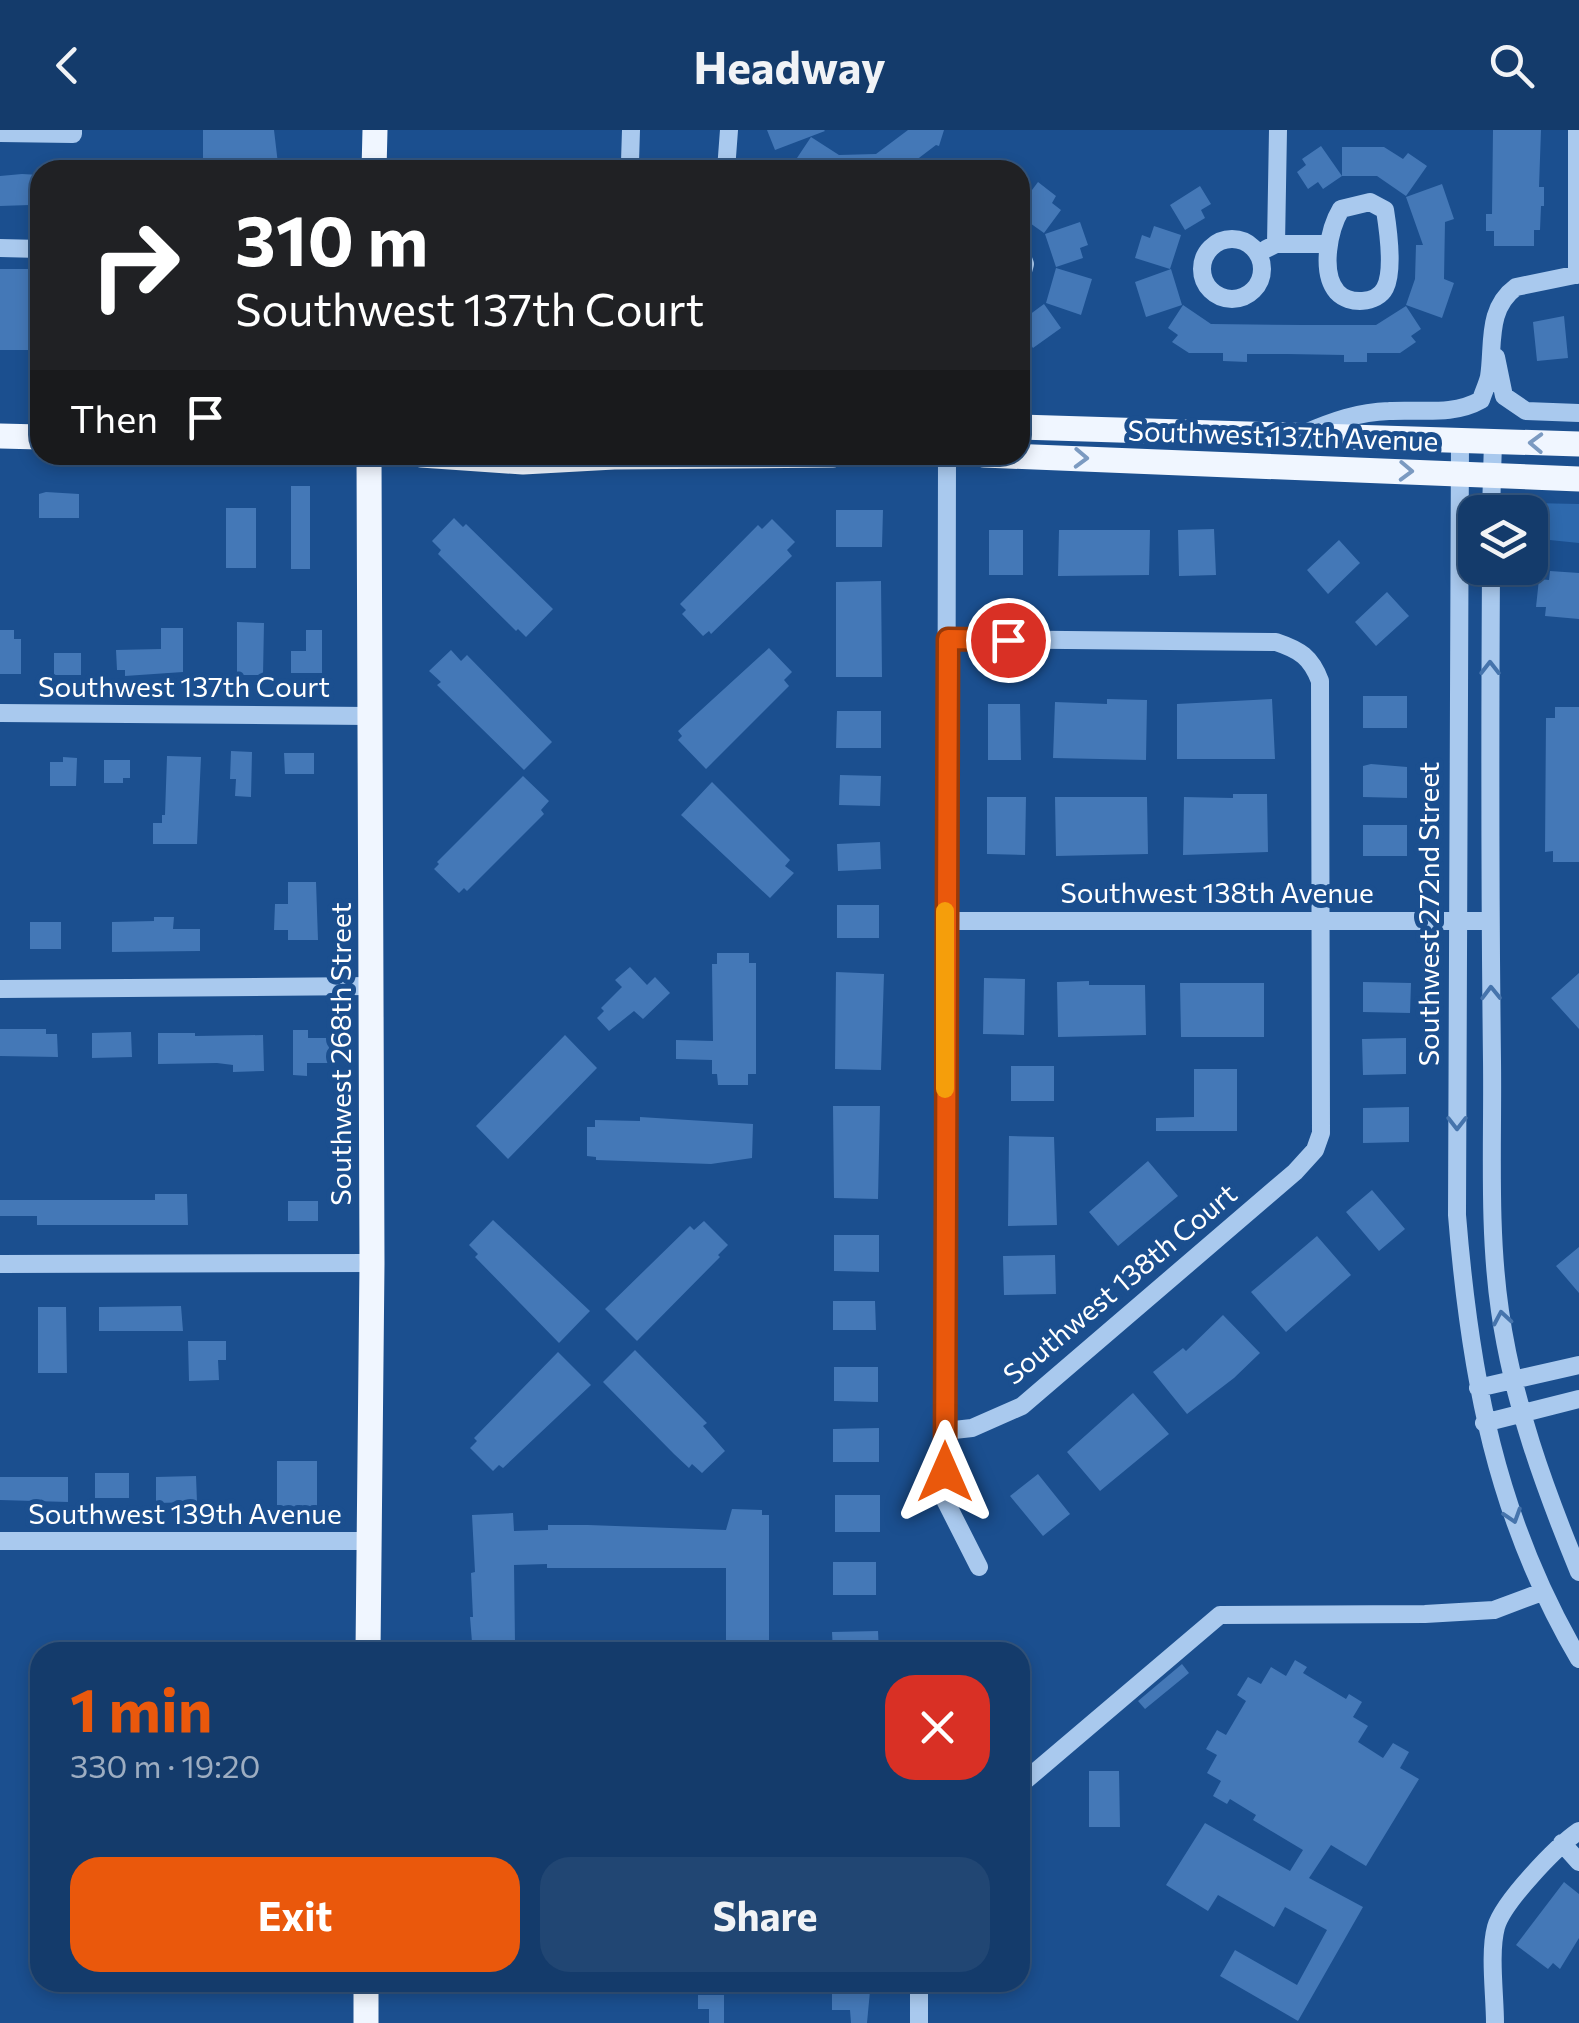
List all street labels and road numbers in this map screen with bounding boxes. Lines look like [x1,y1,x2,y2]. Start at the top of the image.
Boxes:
street label: Southwest 137th Avenue [1127,413,1439,457]
street label: Southwest 137th Court [38,669,330,703]
street label: Southwest 272nd Street [1411,762,1445,1066]
street label: Southwest 138th Avenue [1060,875,1374,909]
street label: Southwest 268th Street [323,902,357,1206]
street label: Southwest 138th Court [996,1176,1243,1391]
street label: Southwest 139th Avenue [28,1496,342,1530]

